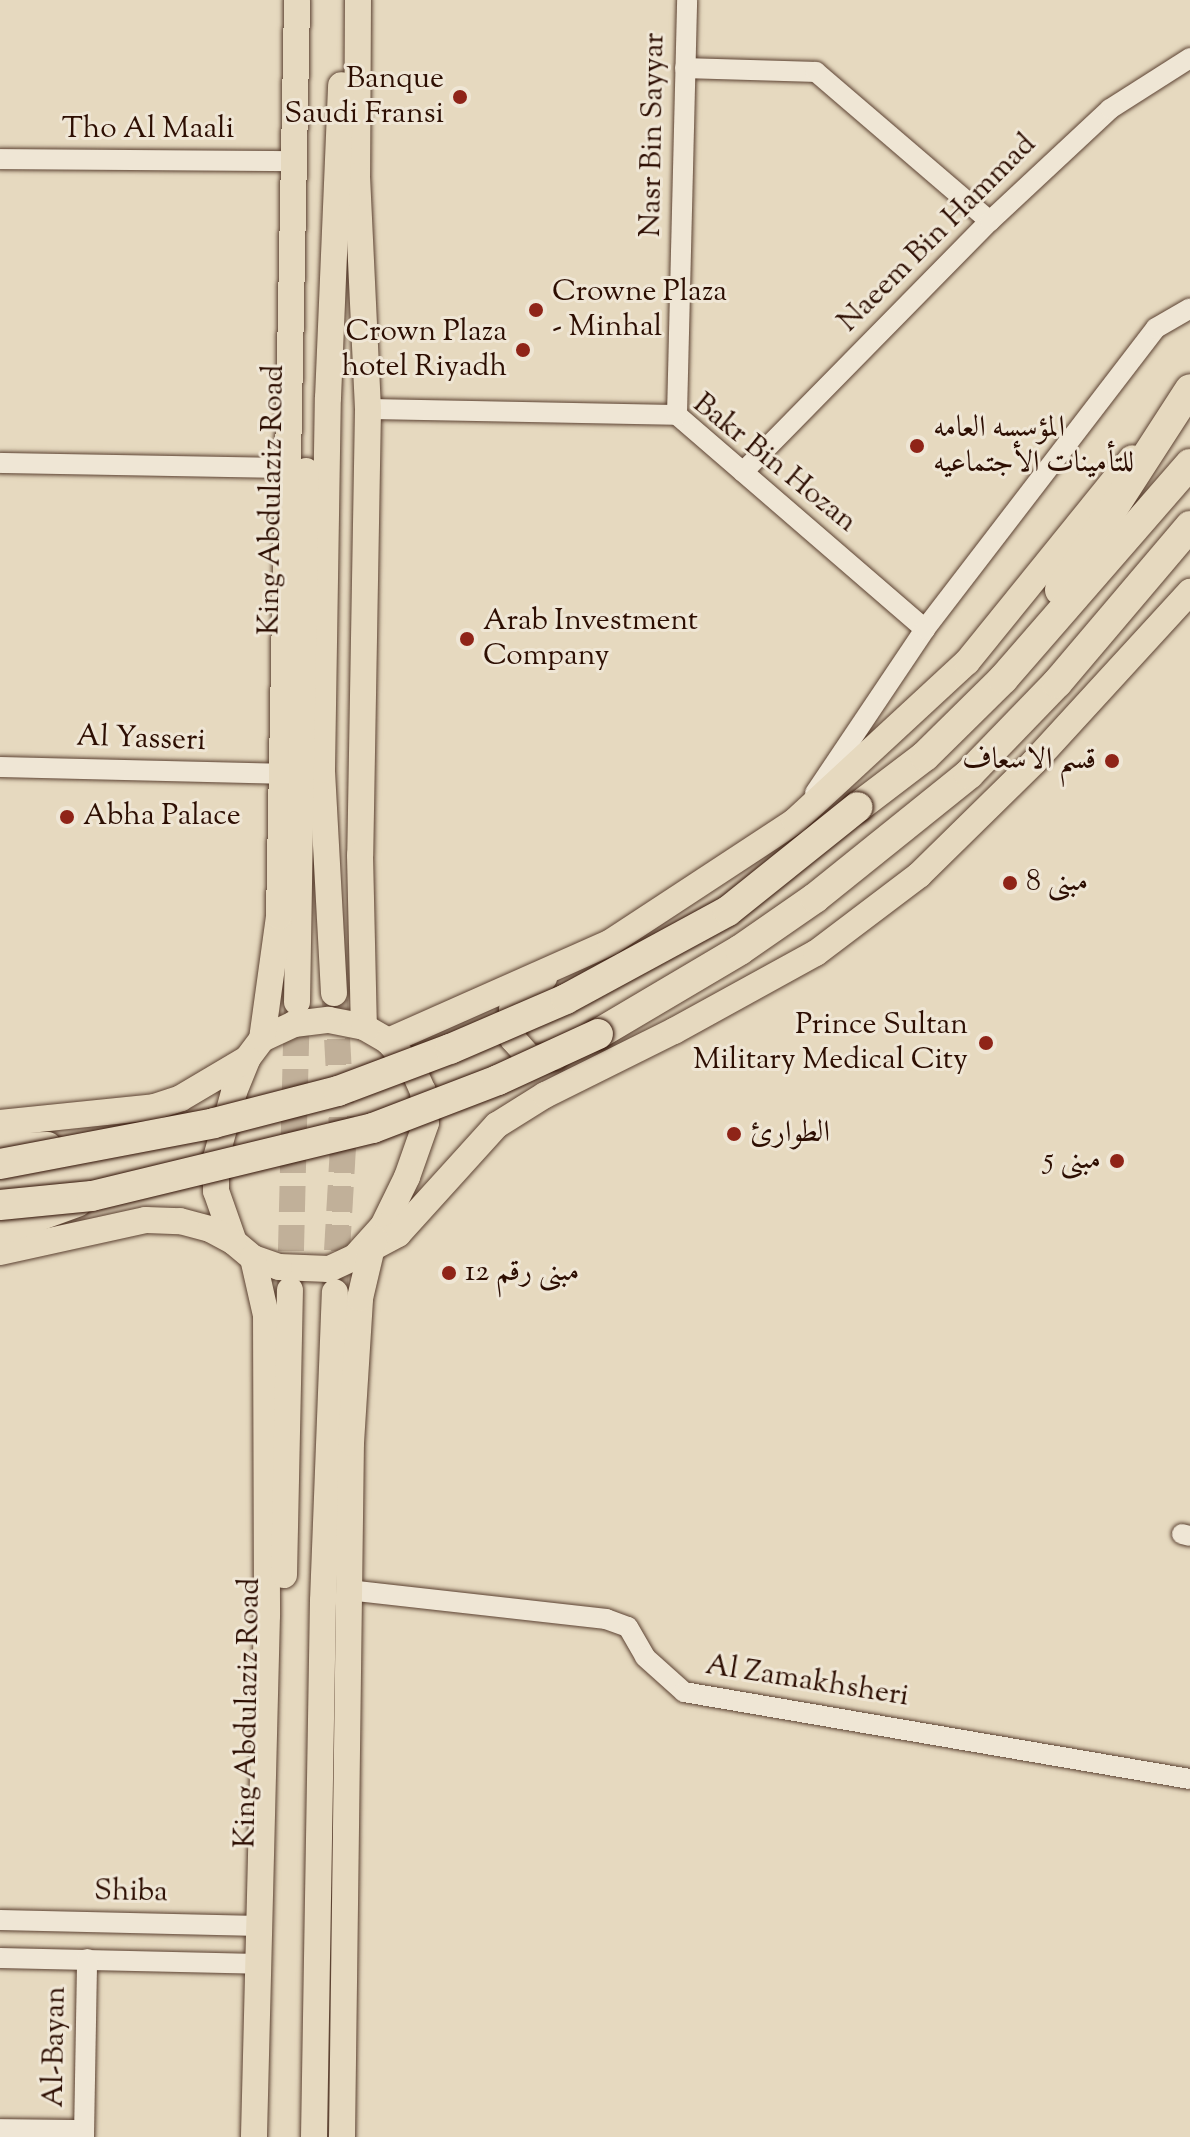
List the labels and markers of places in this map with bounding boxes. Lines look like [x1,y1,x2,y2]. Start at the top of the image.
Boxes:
place label: Banque Saudi Fransi [284,62,444,132]
marker: Banque Saudi Fransi [451,88,469,106]
place label: Crowne Plaza - Minhal [552,275,727,346]
marker: Crowne Plaza - Minhal [527,301,545,319]
place label: Crown Plaza hotel Riyadh [342,315,507,386]
marker: Crown Plaza hotel Riyadh [514,341,532,359]
place label: المؤسسه العامه للتأمينات الأجتماعيه [933,411,1134,482]
marker: المؤسسه العامه للتأمينات الأجتماعيه [908,437,926,455]
place label: Arab Investment Company [483,604,698,674]
marker: Arab Investment Company [458,630,476,648]
place label: قسم الاسعاف [962,743,1096,779]
marker: قسم الاسعاف [1103,752,1121,770]
place label: Abha Palace [83,799,241,835]
marker: Abha Palace [58,808,76,826]
place label: مبنى 8 [1026,865,1088,901]
marker: مبنى 8 [1001,874,1019,892]
place label: Prince Sultan Military Medical City [693,1008,968,1078]
marker: Prince Sultan Military Medical City [975,1032,997,1054]
place label: الطوارئ [750,1116,830,1152]
marker: الطوارئ [725,1125,743,1143]
place label: مبنى 5 [1044,1143,1101,1179]
marker: مبنى 5 [1108,1152,1126,1170]
place label: مبنى رقم 12 [465,1255,579,1291]
marker: مبنى رقم 12 [440,1264,458,1282]

